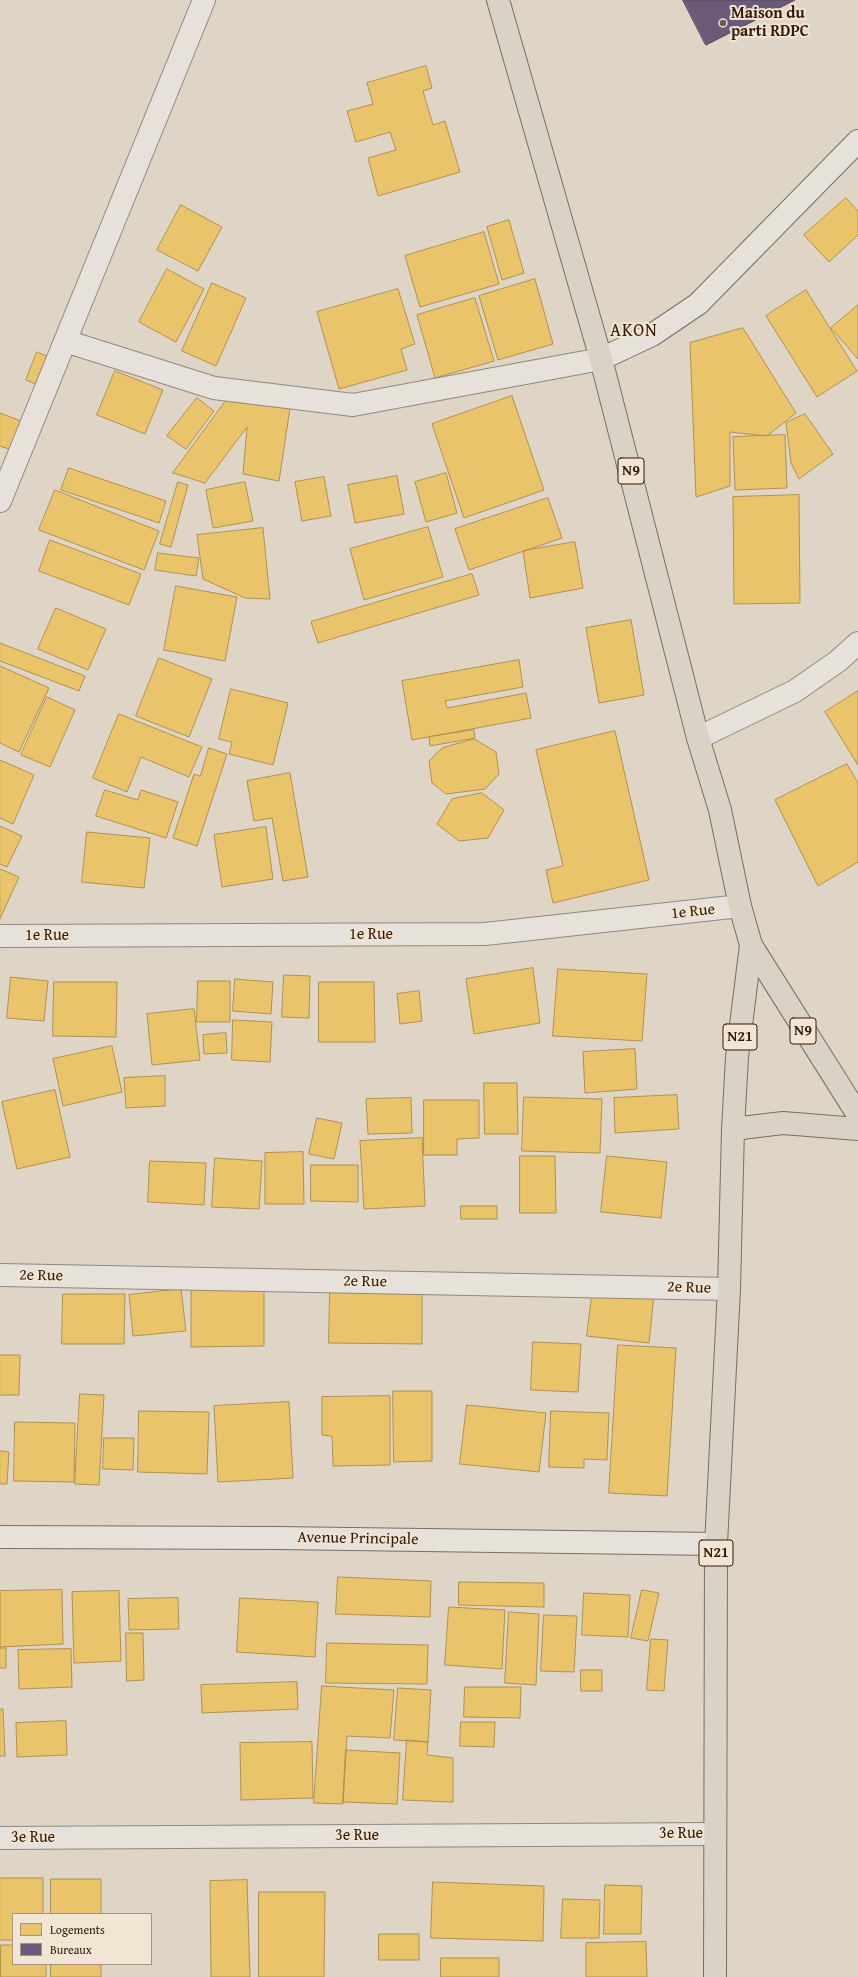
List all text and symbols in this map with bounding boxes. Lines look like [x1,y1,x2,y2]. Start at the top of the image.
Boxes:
place label: Maison du parti RDPC [731,4,809,42]
marker: Maison du parti RDPC [718,18,728,28]
district label: AKON [610,320,658,342]
road number: N9 [618,458,644,484]
street label: 1e Rue [670,900,716,924]
street label: 1e Rue [349,925,393,945]
street label: 1e Rue [25,926,69,946]
road number: N9 [790,1018,816,1044]
road number: N21 [723,1024,757,1050]
street label: 2e Rue [19,1266,63,1286]
street label: 2e Rue [343,1272,387,1292]
street label: 2e Rue [667,1278,711,1298]
street label: Avenue Principale [297,1528,419,1550]
road number: N21 [699,1540,733,1566]
street label: 3e Rue [659,1824,703,1844]
street label: 3e Rue [335,1826,379,1846]
street label: 3e Rue [11,1828,55,1848]
legend [12,1913,152,1965]
text: Logements [50,1921,105,1938]
text: Bureaux [50,1941,92,1958]

